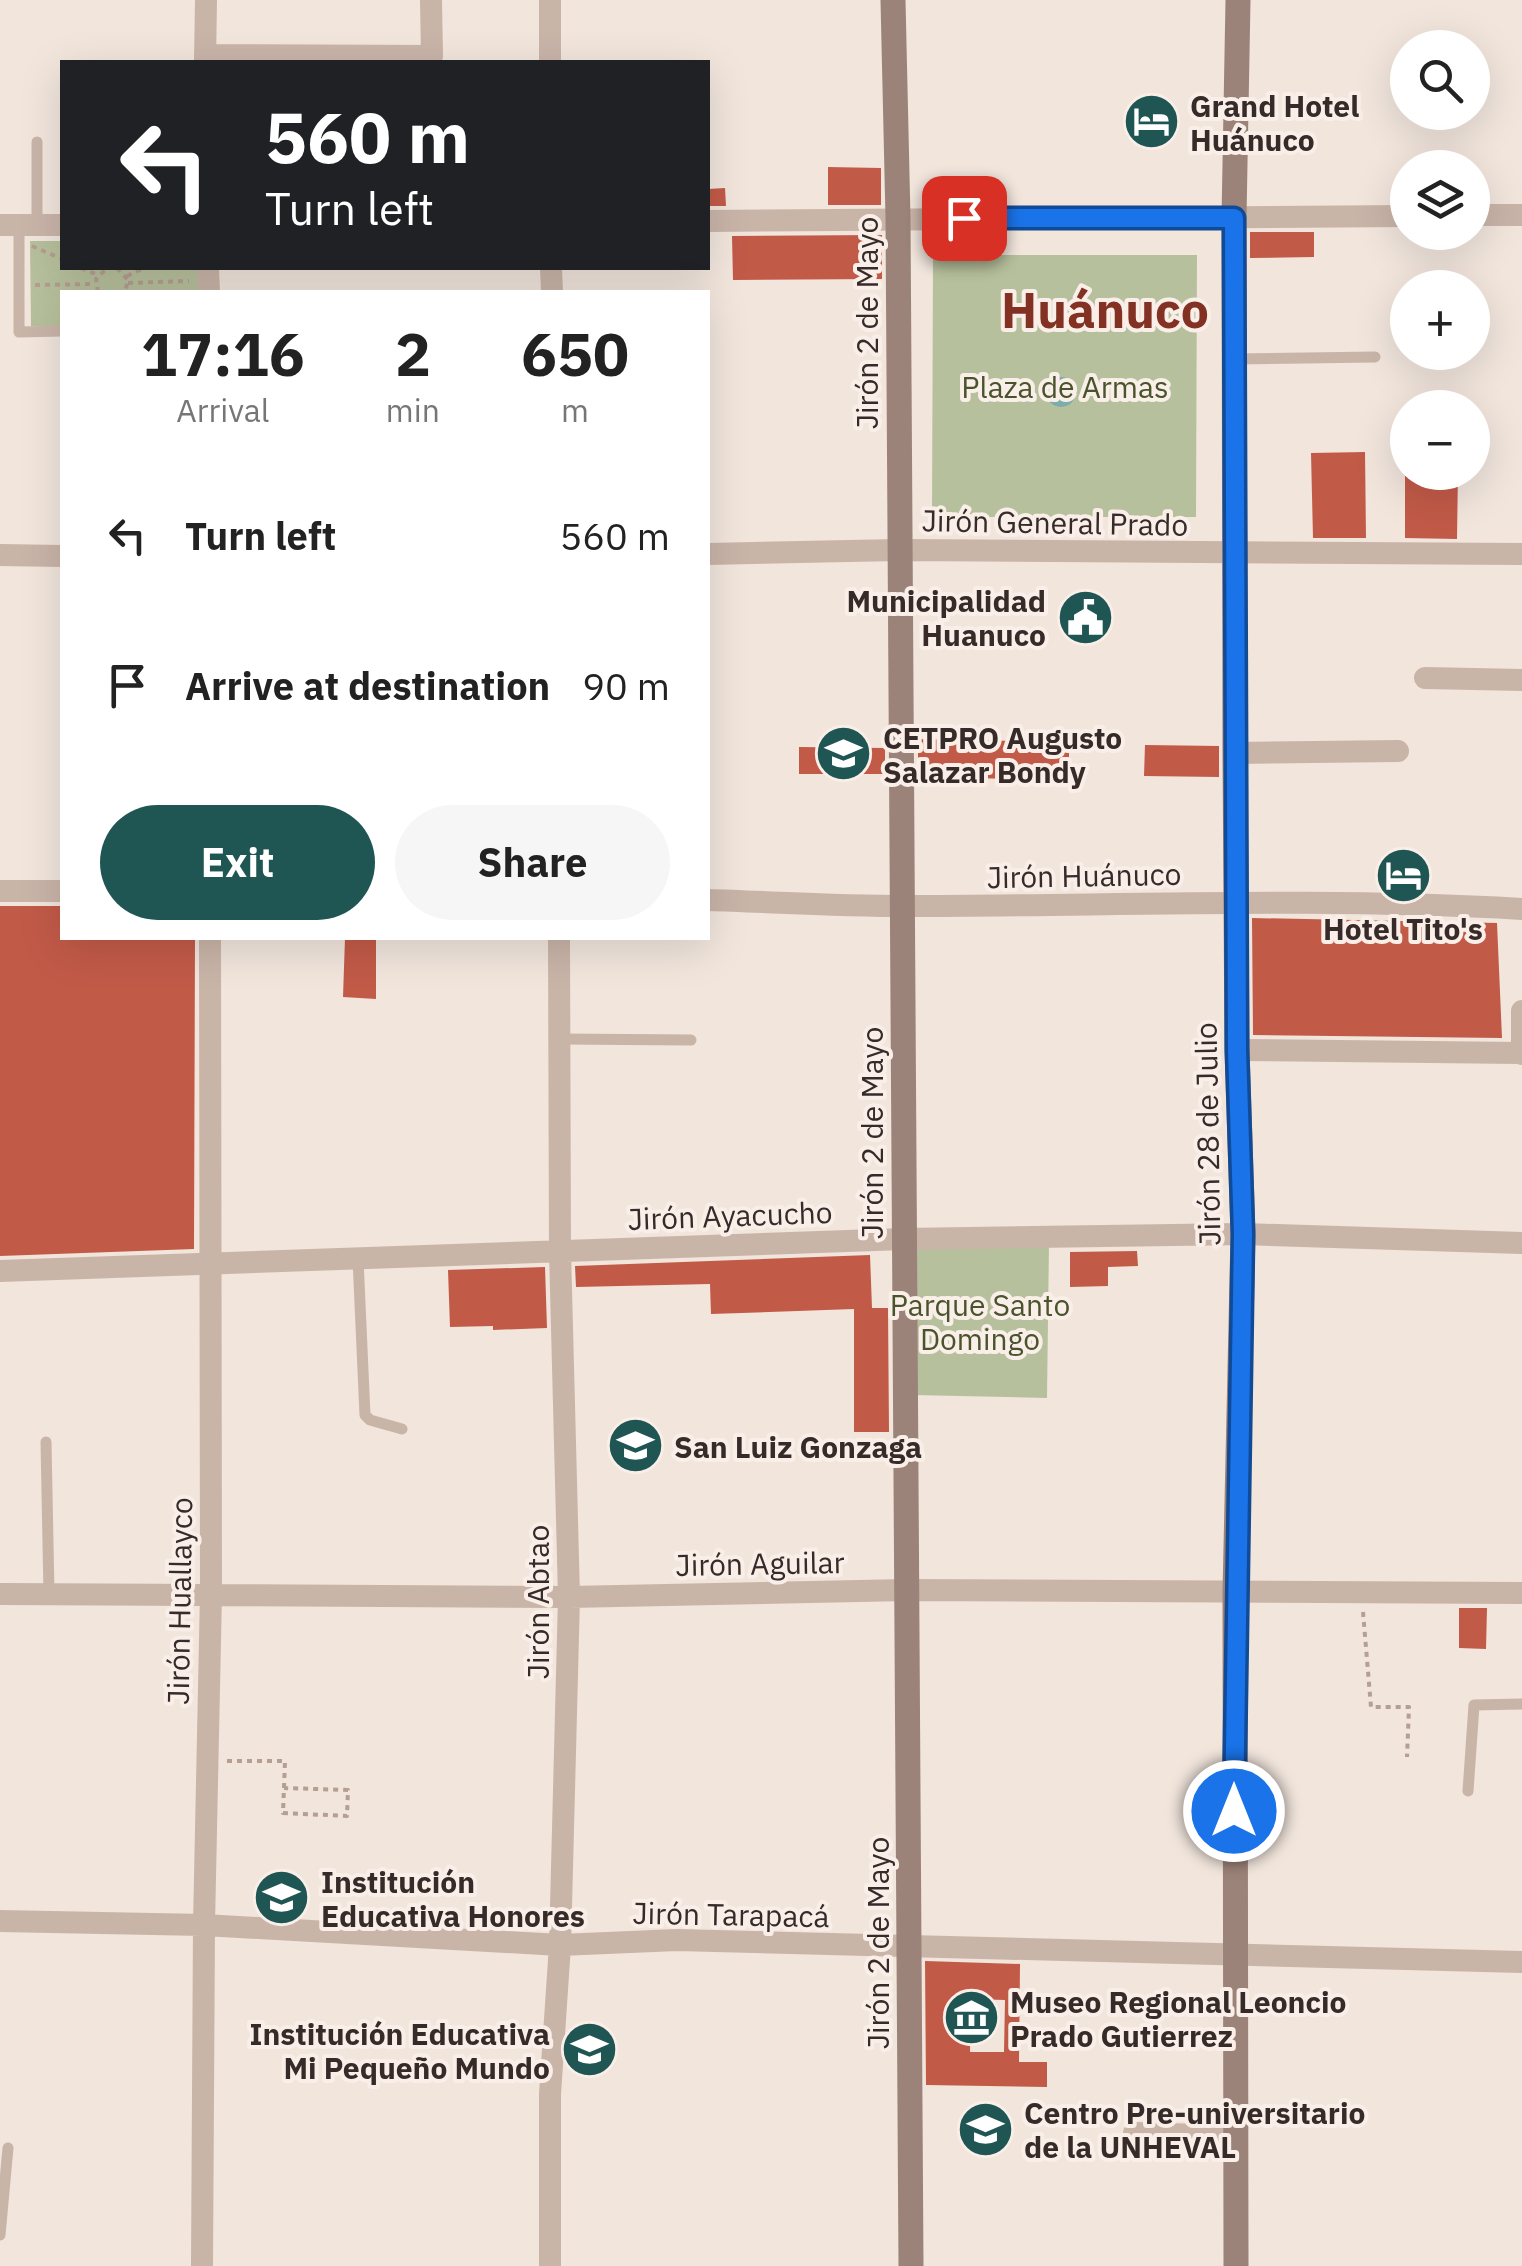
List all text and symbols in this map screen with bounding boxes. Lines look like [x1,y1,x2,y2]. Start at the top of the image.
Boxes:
map controls [1390,30,1490,490]
button: search [1390,30,1490,130]
place label: Grand Hotel Huánuco [1190,86,1359,159]
text: 560 m [265,91,470,182]
hotel icon: Grand Hotel Huánuco [1121,92,1181,152]
icon: left [100,100,230,230]
button: layers [1390,150,1490,250]
pin [922,176,1007,261]
text: Turn left [265,179,434,237]
icon: arrive [937,191,992,246]
street label: Jirón 2 de Mayo [847,217,886,429]
button: + [1390,270,1490,370]
district label: Huánuco [1001,277,1209,342]
text: 17:16 [141,314,305,393]
text: 2 [395,314,431,393]
text: 650 [521,314,629,393]
park label: Plaza de Armas [961,367,1169,406]
text: Arrival [176,389,270,431]
text: min [386,389,440,431]
text: m [561,389,589,431]
button: − [1390,390,1490,490]
street label: Jirón General Prado [921,500,1189,544]
icon: left [100,508,155,563]
text: Turn left [185,511,336,560]
text: 560 m [559,511,670,560]
place label: Municipalidad Huanuco [846,581,1046,654]
public building icon: Municipalidad Huanuco [1055,587,1115,647]
icon: arrive [100,658,155,713]
text: Arrive at destination [185,661,550,710]
text: 90 m [582,661,670,710]
place label: CETPRO Augusto Salazar Bondy [883,718,1122,791]
school or university icon: CETPRO Augusto Salazar Bondy [814,724,874,784]
button: Exit [100,805,375,920]
button: Share [395,805,670,920]
hotel icon: Hotel Tito's [1373,846,1433,906]
street label: Jirón Huánuco [986,854,1182,896]
place label: Hotel Tito's [1323,909,1483,948]
street label: Jirón 28 de Julio [1186,1022,1228,1246]
street label: Jirón 2 de Mayo [852,1027,891,1239]
street label: Jirón Ayacucho [627,1192,833,1238]
park label: Parque Santo Domingo [890,1285,1070,1358]
school or university icon: San Luiz Gonzaga [605,1416,665,1476]
place label: San Luiz Gonzaga [674,1427,922,1466]
street label: Jirón Huallayco [158,1497,200,1705]
street label: Jirón Abtao [518,1525,557,1679]
street label: Jirón Aguilar [675,1542,845,1584]
position arrow [1182,1759,1286,1863]
street label: Jirón 2 de Mayo [858,1837,897,2049]
place label: Institución Educativa Honores [321,1862,585,1935]
school or university icon: Institución Educativa Honores [252,1868,312,1928]
street label: Jirón Tarapacá [632,1893,830,1935]
place label: Museo Regional Leoncio Prado Gutierrez [1010,1982,1347,2055]
museum icon: Museo Regional Leoncio Prado Gutierrez [941,1988,1001,2048]
place label: Institución Educativa Mi Pequeño Mundo [249,2014,550,2087]
school or university icon: Institución Educativa Mi Pequeño Mundo [559,2020,619,2080]
place label: Centro Pre-universitario de la UNHEVAL [1024,2093,1365,2166]
school or university icon: Centro Pre-universitario de la UNHEVAL [955,2099,1015,2159]

